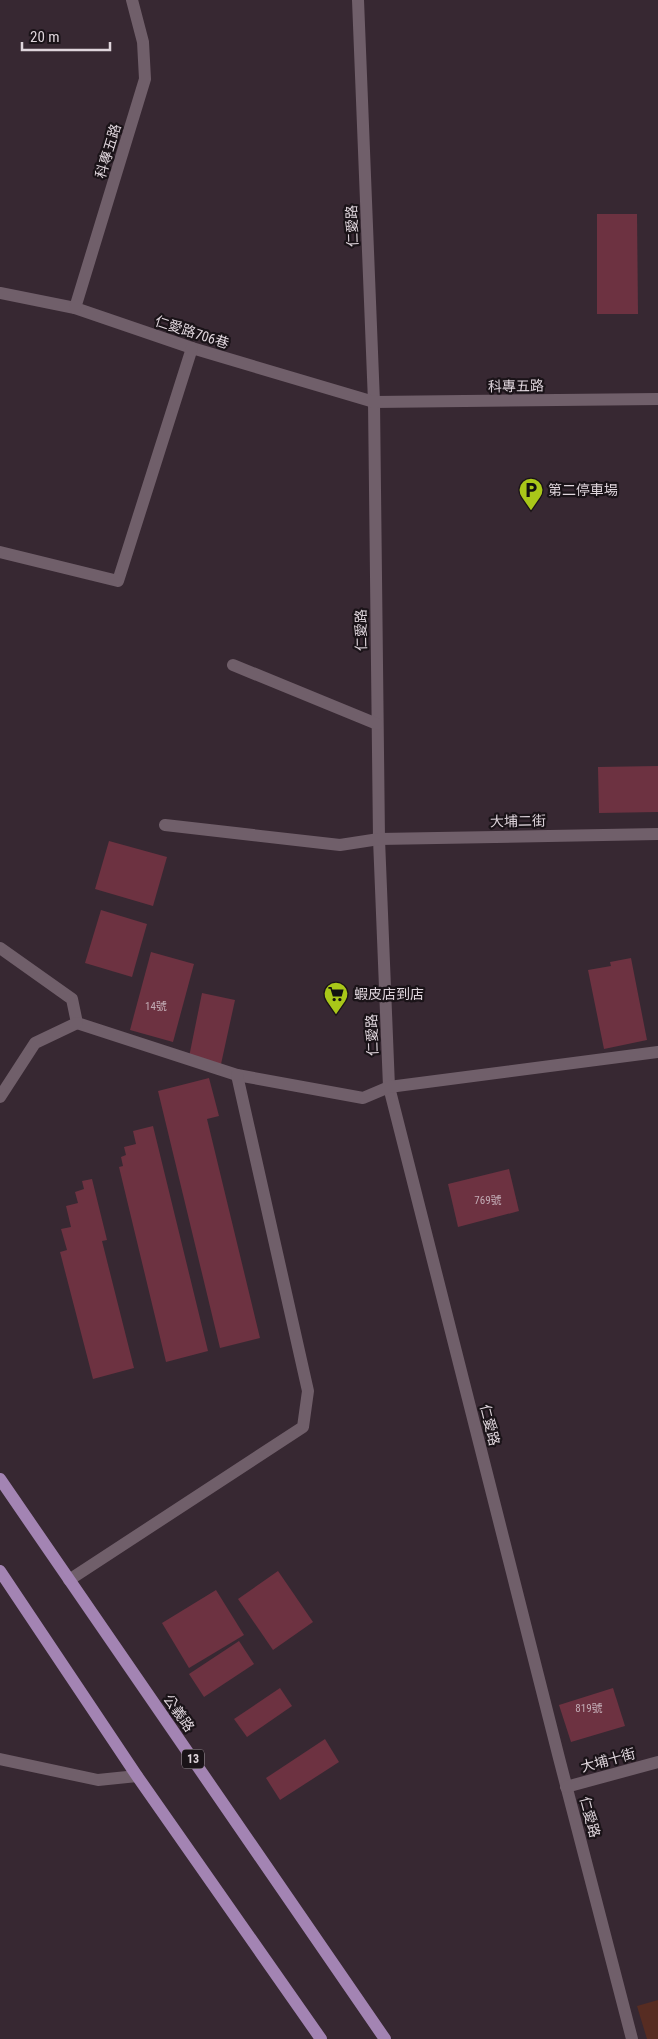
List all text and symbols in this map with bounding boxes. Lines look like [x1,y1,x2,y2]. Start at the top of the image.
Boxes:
scale bar [22,20,110,52]
text: 20 m [30,28,60,46]
street label: 科專五路 [92,122,124,180]
street label: 仁愛路 [343,205,361,247]
street label: 仁愛路706巷 [153,313,231,351]
street label: 科專五路 [488,378,544,394]
parking icon: 第二停車場 [518,477,544,511]
place label: 第二停車場 [548,482,618,498]
street label: 仁愛路 [353,609,369,651]
street label: 大埔二街 [490,813,546,829]
supermarket icon: 蝦皮店到店 [323,981,349,1015]
place label: 蝦皮店到店 [354,986,424,1002]
house number: 14號 [145,1000,167,1013]
street label: 仁愛路 [363,1014,381,1056]
house number: 769號 [474,1194,502,1207]
street label: 仁愛路 [477,1403,503,1447]
street label: 公義路 [160,1691,198,1735]
house number: 819號 [575,1702,603,1715]
street label: 大埔十街 [579,1745,637,1775]
road number: 13 [182,1750,204,1768]
street label: 仁愛路 [577,1795,603,1839]

